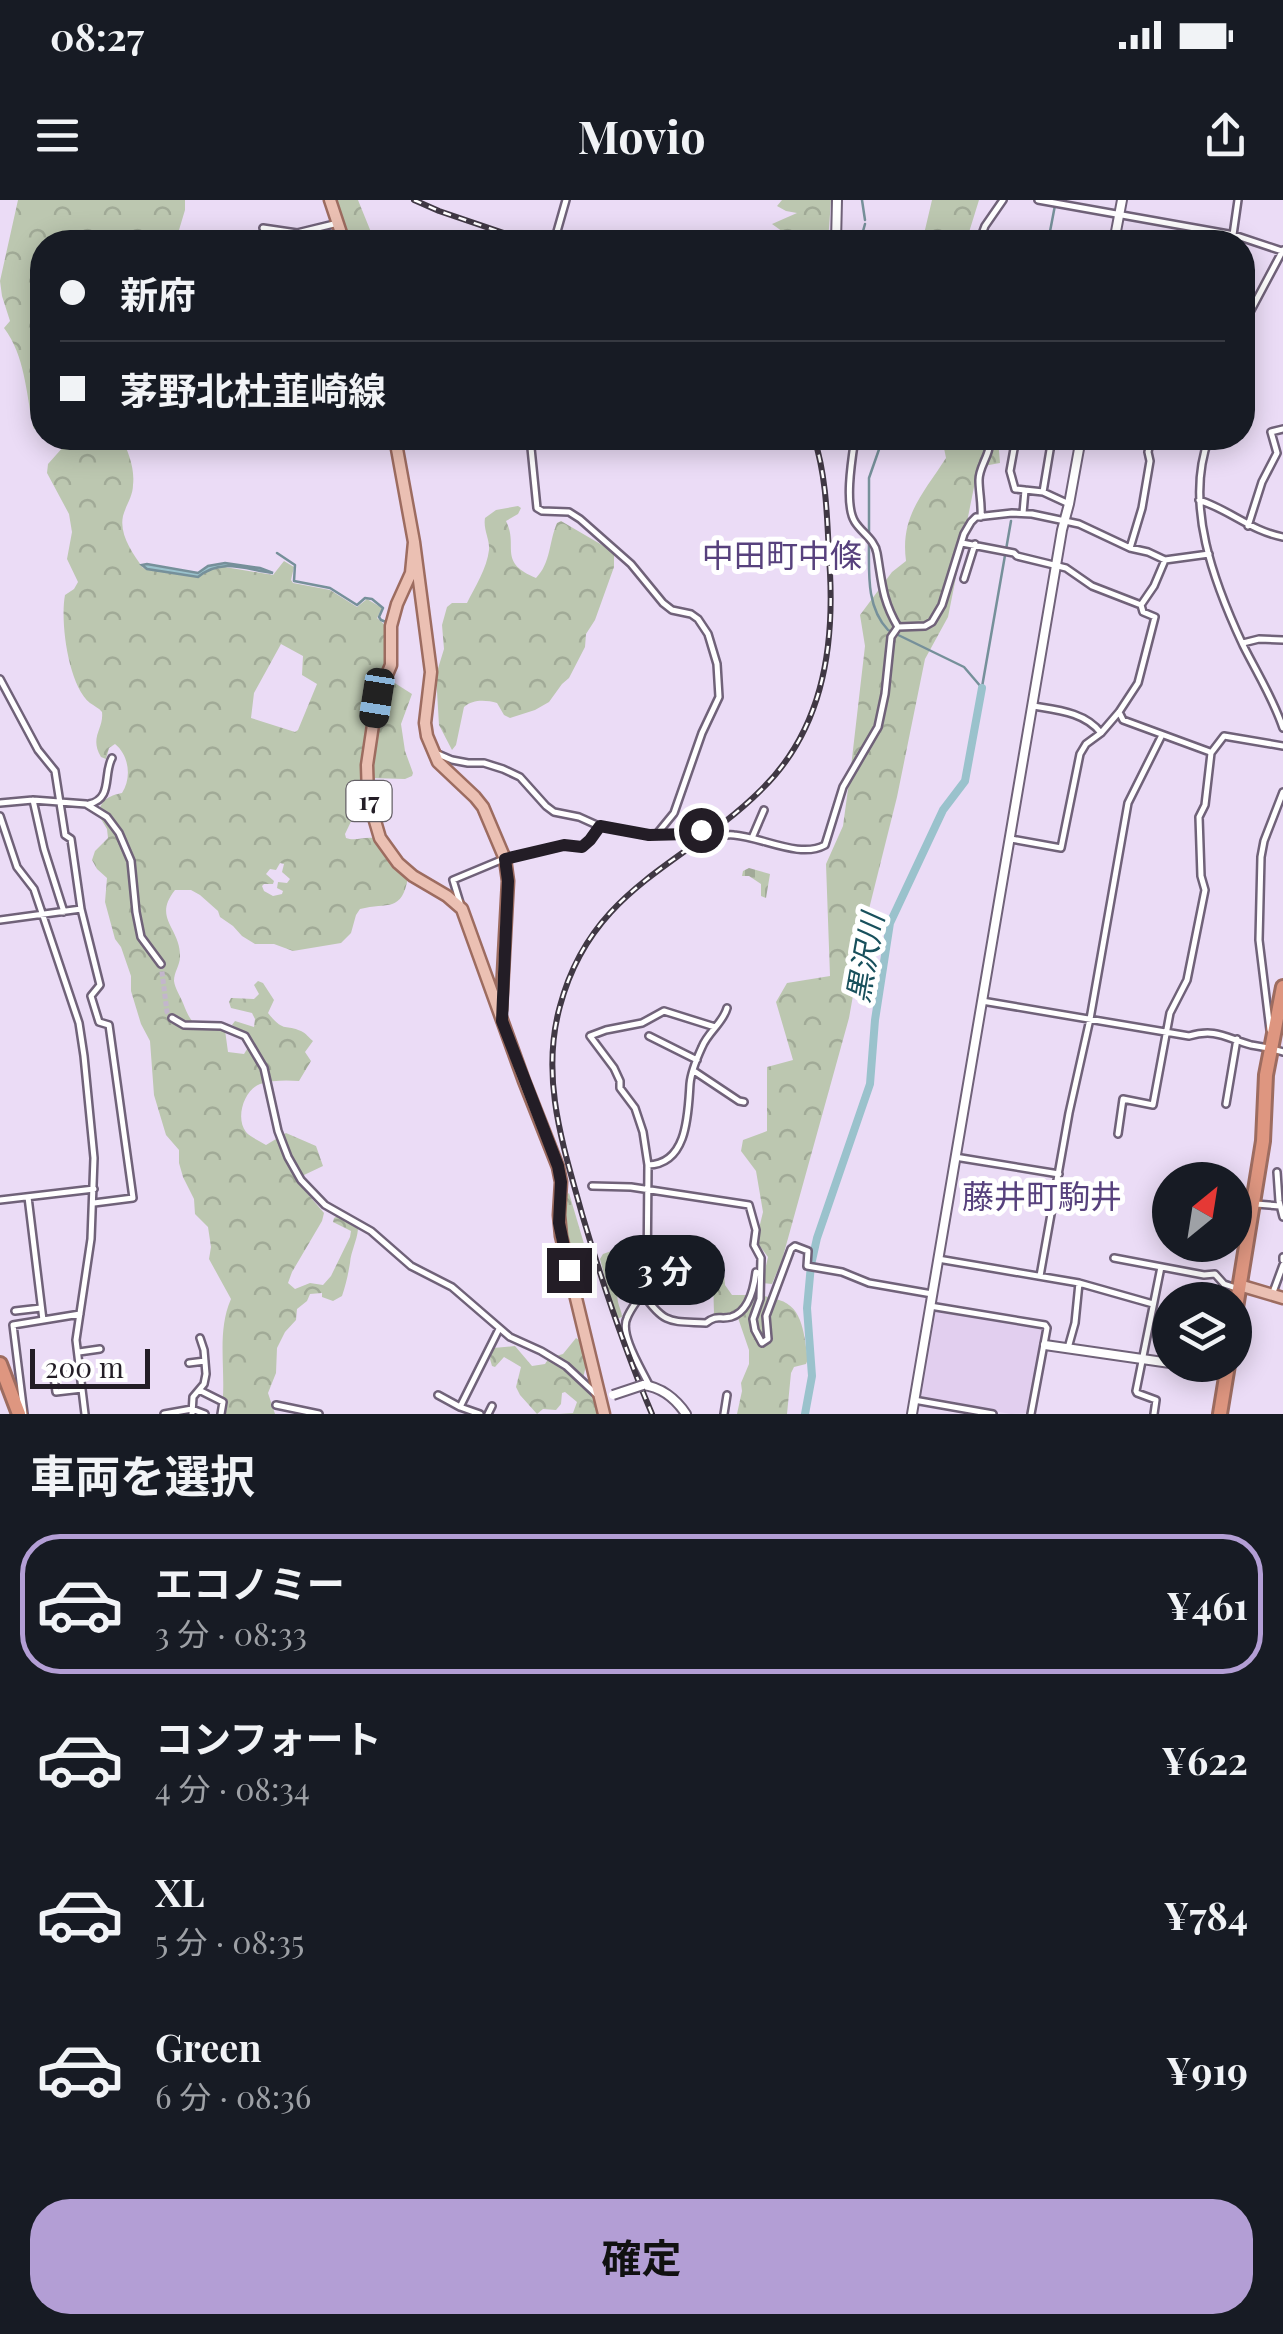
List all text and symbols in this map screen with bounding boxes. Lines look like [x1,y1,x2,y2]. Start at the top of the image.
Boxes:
text: 08:27 [50,10,144,61]
text: Movio [577,105,706,165]
icon: menu [30,108,85,163]
icon: share [1198,108,1253,163]
text: 新府 [120,268,196,319]
text: 茅野北杜韮崎線 [120,364,386,415]
district label: 中田町中條 [702,532,862,575]
car [357,666,397,730]
road number: 17 [346,781,392,821]
route start [679,808,724,853]
water label: 黒沢川 [837,907,892,1005]
north arrow [1152,1162,1252,1262]
map controls [1152,1162,1252,1382]
district label: 藤井町駒井 [962,1173,1122,1216]
callout: 3 分 [604,1235,724,1305]
route end [547,1248,592,1293]
text: 3 分 [638,1248,692,1291]
button: layers [1152,1282,1252,1382]
scale bar [30,1344,150,1388]
text: 200 m [45,1348,124,1385]
text: 車両を選択 [30,1444,255,1504]
text: エコノミー [155,1557,345,1608]
icon: car [35,1559,125,1649]
text: ¥461 [1166,1579,1248,1630]
text: 3 分 · 08:33 [155,1611,307,1654]
text: コンフォート [155,1712,382,1763]
icon: car [35,1714,125,1804]
text: ¥622 [1161,1734,1248,1785]
text: 4 分 · 08:34 [155,1766,310,1809]
text: XL [155,1866,204,1917]
icon: car [35,1869,125,1959]
text: ¥784 [1164,1889,1248,1940]
text: 5 分 · 08:35 [155,1919,304,1962]
text: Green [155,2021,262,2072]
icon: car [35,2024,125,2114]
text: ¥919 [1166,2044,1248,2095]
text: 6 分 · 08:36 [155,2074,311,2117]
button: 確定 [30,2199,1253,2314]

